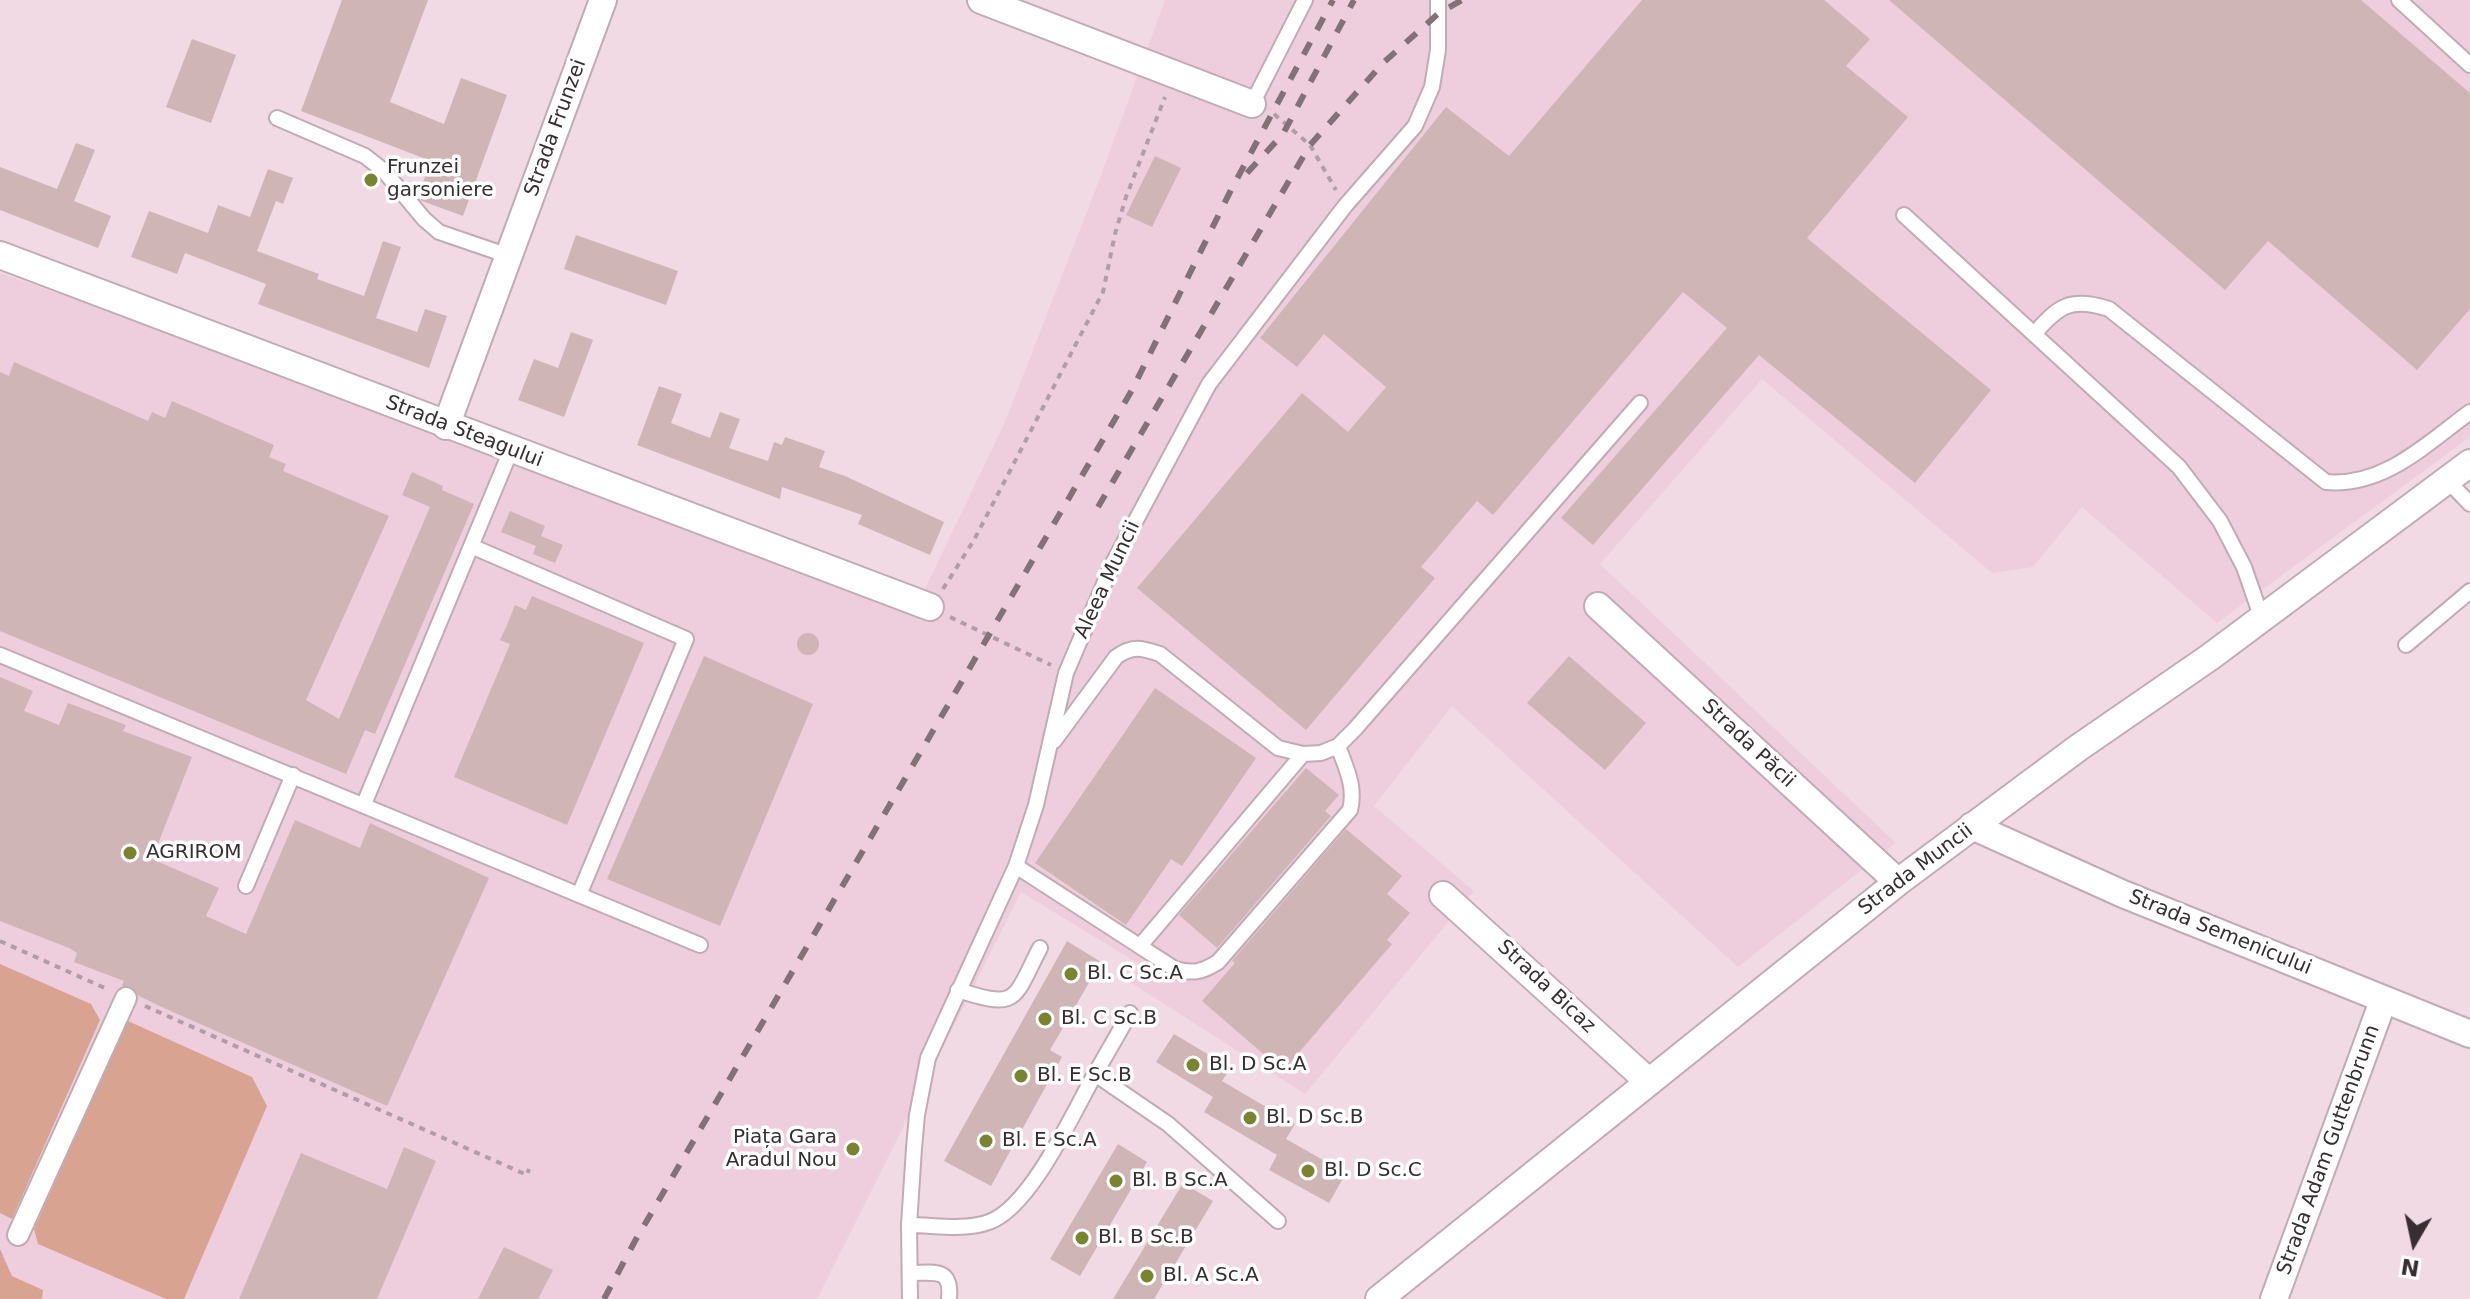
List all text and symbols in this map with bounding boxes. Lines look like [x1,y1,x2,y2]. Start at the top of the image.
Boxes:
street label: Strada Frunzei [520,56,592,200]
place label: Frunzei garsoniere [387,156,493,203]
marker: Frunzei garsoniere [362,171,380,189]
street label: Strada Steagului [382,391,546,473]
street label: Aleea Muncii [1070,517,1146,643]
street label: Strada Păcii [1696,695,1800,793]
street label: Strada Muncii [1854,819,1978,921]
place label: AGRIROM [146,841,242,865]
marker: AGRIROM [121,844,139,862]
street label: Strada Semenicului [2125,885,2315,981]
street label: Strada Bicaz [1492,935,1600,1039]
place label: Bl. C Sc.A [1087,962,1183,986]
marker: Bl. C Sc.A [1062,965,1080,983]
place label: Bl. C Sc.B [1061,1007,1157,1031]
marker: Bl. C Sc.B [1036,1010,1054,1028]
street label: Strada Adam Guttenbrunn [2273,1022,2385,1278]
place label: Bl. D Sc.A [1209,1053,1306,1077]
marker: Bl. D Sc.A [1184,1056,1202,1074]
place label: Bl. E Sc.B [1037,1064,1132,1088]
marker: Bl. E Sc.B [1012,1067,1030,1085]
place label: Bl. D Sc.B [1266,1106,1364,1130]
marker: Bl. D Sc.B [1241,1109,1259,1127]
place label: Piața Gara Aradul Nou [726,1126,837,1173]
place label: Bl. E Sc.A [1002,1129,1097,1153]
marker: Bl. E Sc.A [977,1132,995,1150]
marker: Piața Gara Aradul Nou [844,1140,862,1158]
place label: Bl. D Sc.C [1324,1159,1422,1183]
marker: Bl. D Sc.C [1299,1162,1317,1180]
place label: Bl. B Sc.A [1132,1169,1228,1193]
marker: Bl. B Sc.A [1107,1172,1125,1190]
north arrow [2374,1203,2454,1283]
place label: Bl. B Sc.B [1098,1226,1194,1250]
marker: Bl. B Sc.B [1073,1229,1091,1247]
text: N [2399,1253,2421,1281]
place label: Bl. A Sc.A [1163,1264,1259,1288]
marker: Bl. A Sc.A [1138,1267,1156,1285]

